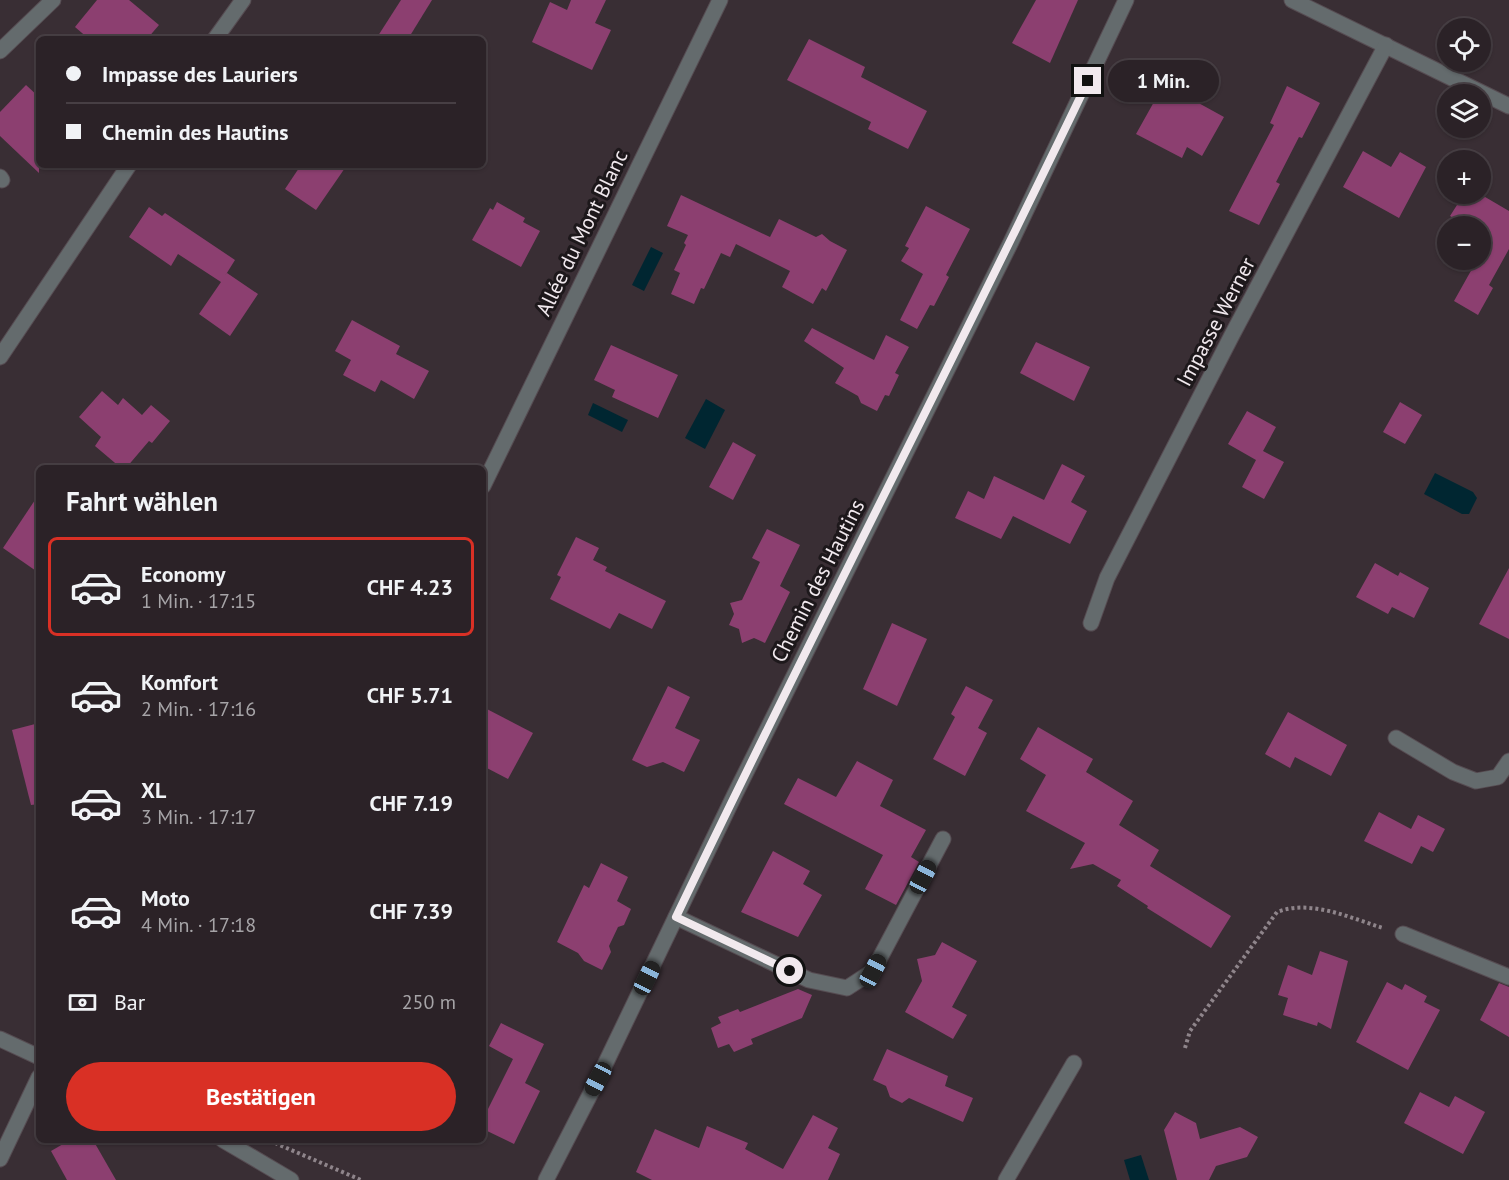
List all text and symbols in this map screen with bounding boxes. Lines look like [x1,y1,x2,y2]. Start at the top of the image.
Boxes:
map controls [1437,18,1491,270]
button: locate [1437,18,1491,72]
text: Impasse des Lauriers [102,60,298,88]
callout: 1 Min. [1109,60,1220,102]
route end [1074,67,1101,94]
text: 1 Min. [1137,68,1190,94]
button: layers [1437,84,1491,138]
text: Chemin des Hautins [102,118,288,146]
street label: Allée du Mont Blanc [530,145,633,320]
button: + [1437,150,1491,204]
button: − [1437,216,1491,270]
street label: Impasse Werner [1170,253,1261,391]
text: Fahrt wählen [66,484,218,518]
street label: Chemin des Hautins [765,495,870,667]
icon: car [69,560,123,614]
text: Economy [141,560,225,588]
text: CHF 4.23 [367,573,453,601]
text: 1 Min. · 17:15 [141,588,256,614]
icon: car [69,668,123,722]
text: Komfort [141,668,218,696]
text: CHF 5.71 [367,681,453,709]
text: 2 Min. · 17:16 [141,696,256,722]
icon: car [69,776,123,830]
text: XL [141,776,166,804]
text: CHF 7.19 [369,789,453,817]
text: 3 Min. · 17:17 [141,804,256,830]
car [907,857,939,897]
icon: car [69,884,123,938]
text: Moto [141,884,190,912]
text: CHF 7.39 [369,897,453,925]
text: 4 Min. · 17:18 [141,912,256,938]
car [857,951,889,991]
route start [776,957,803,984]
car [631,958,663,998]
icon: cash [66,986,99,1019]
text: Bar [114,988,145,1016]
text: 250 m [402,989,456,1015]
car [582,1059,614,1099]
button: Bestätigen [66,1062,456,1131]

